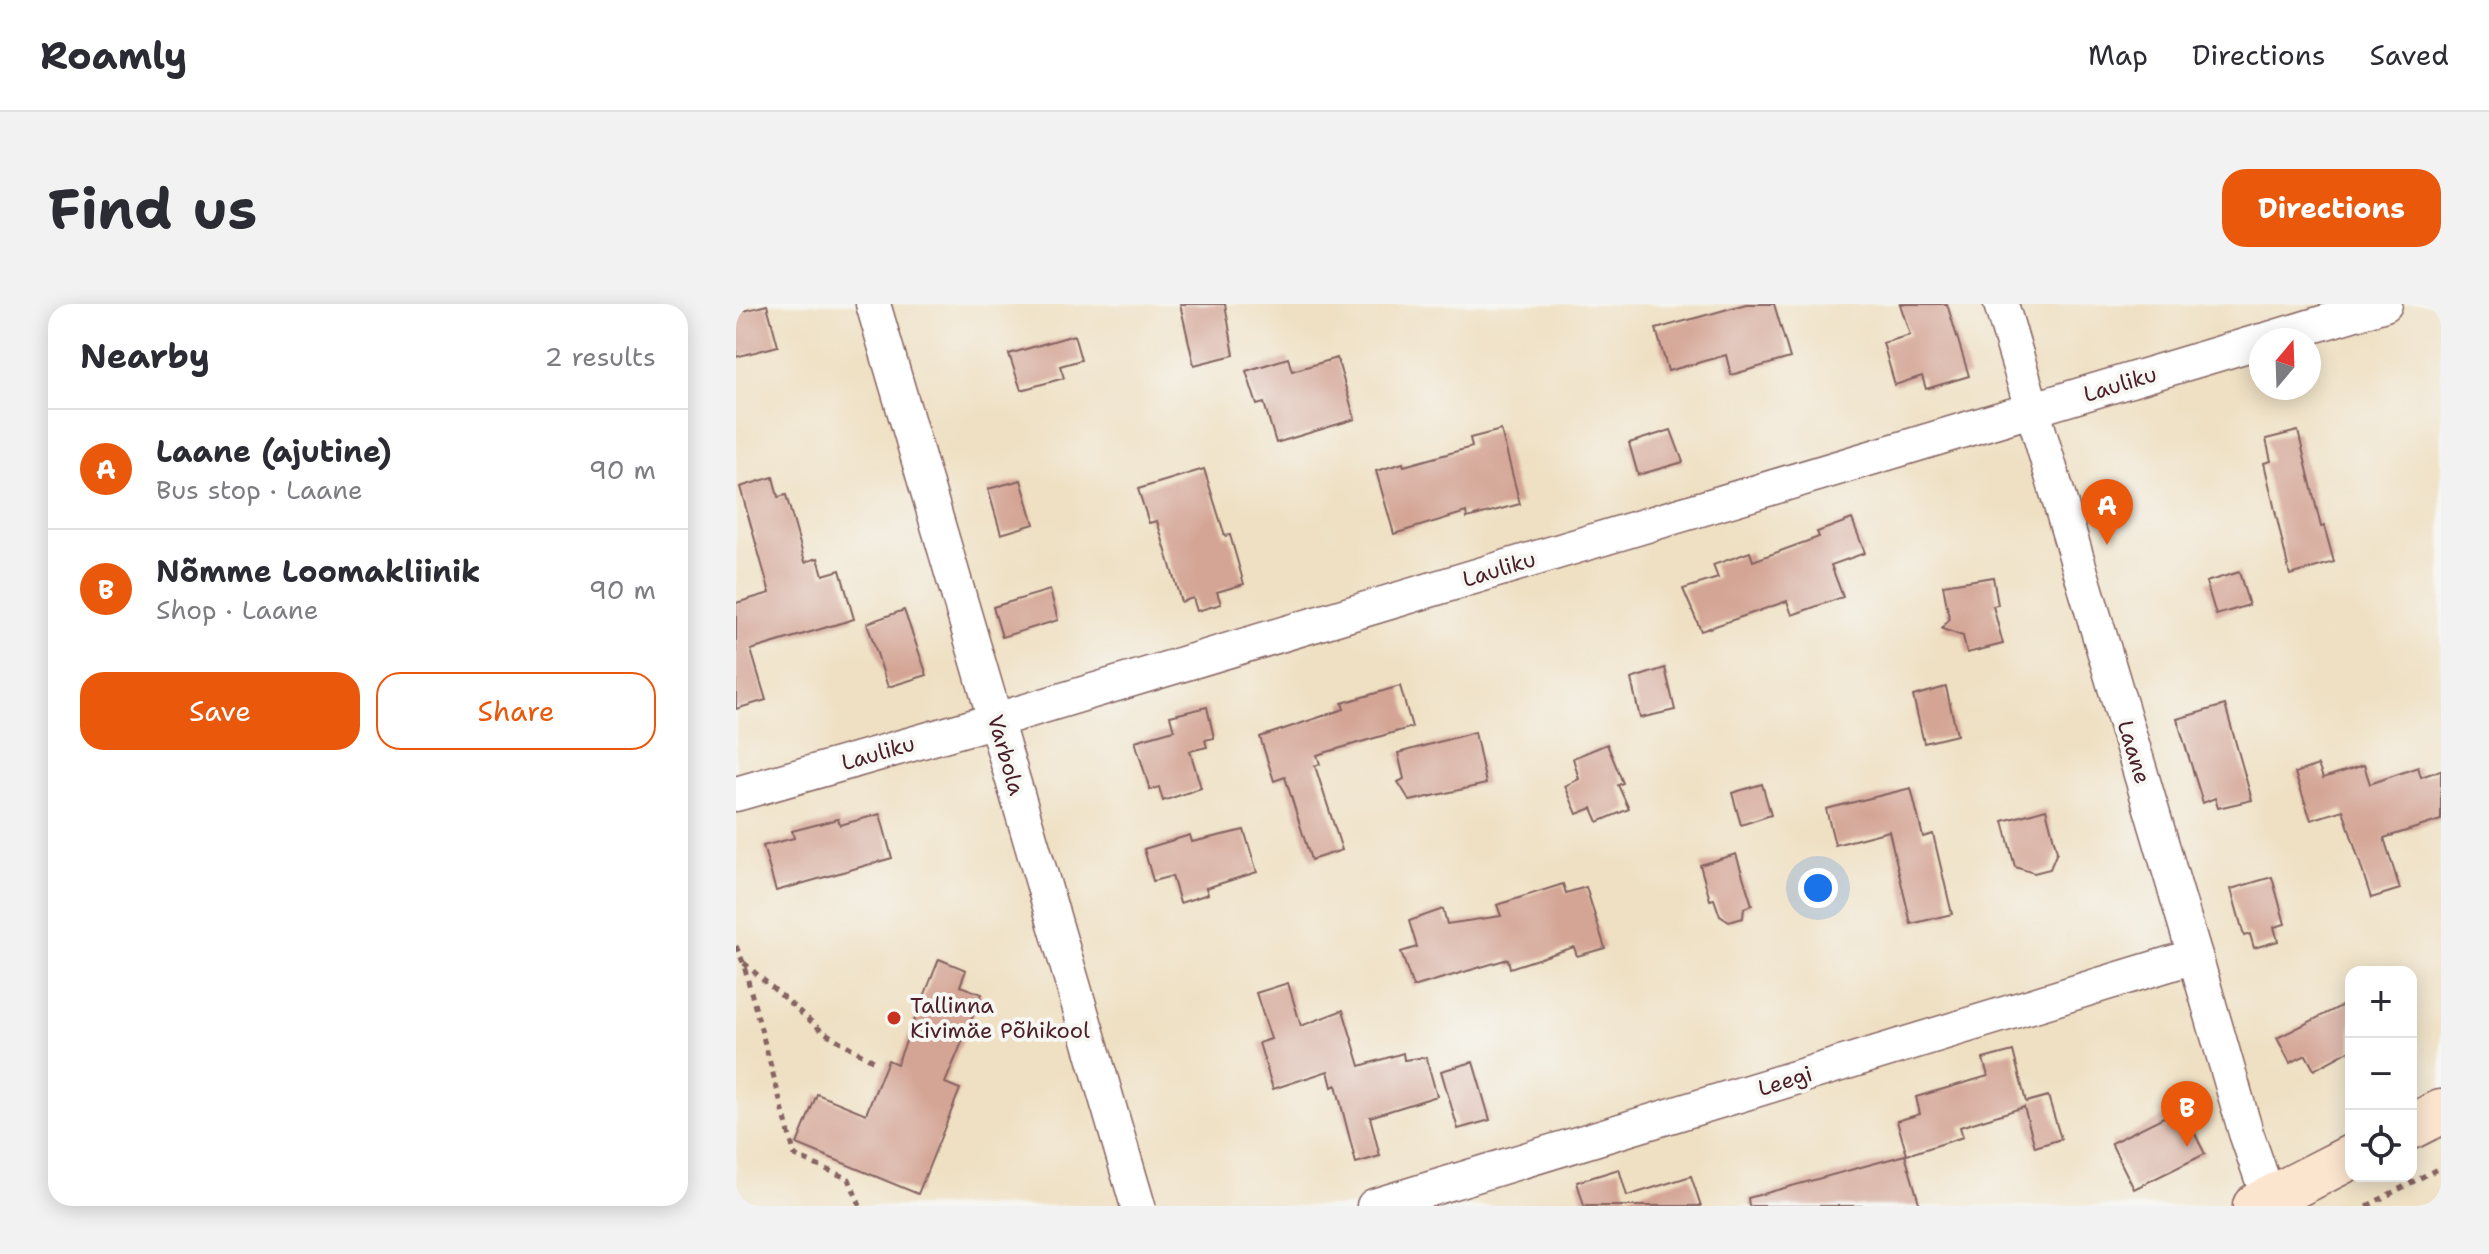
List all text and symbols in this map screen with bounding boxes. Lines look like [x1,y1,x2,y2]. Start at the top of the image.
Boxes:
text: Roamly [40,30,187,81]
text: Map [2088,36,2148,74]
text: Directions [2192,36,2326,74]
text: Saved [2370,36,2449,74]
button: Directions [2222,169,2441,247]
text: Find us [48,171,257,246]
north arrow [2249,328,2321,400]
text: Nearby [80,333,210,379]
text: 2 results [544,339,656,374]
street label: Lauliku [2080,359,2160,409]
text: Laane (ajutine) [156,431,392,472]
text: A [96,452,116,487]
text: 90 m [589,452,656,487]
text: Bus stop · Laane [156,472,363,507]
pin: A [2081,479,2133,545]
street label: Lauliku [1459,544,1539,594]
text: Nõmme Loomakliinik [156,551,481,592]
text: B [98,572,114,607]
text: 90 m [589,572,656,607]
text: Shop · Laane [156,592,318,627]
button: Save [80,672,360,750]
button: Share [376,672,656,750]
street label: Varbola [981,711,1031,799]
street label: Laane [2111,717,2157,787]
street label: Lauliku [838,729,918,777]
your location [1798,868,1838,908]
map controls [2345,966,2417,1182]
button: + [2345,966,2417,1038]
place label: Tallinna Kivimäe Põhikool [910,991,1090,1045]
marker: Tallinna Kivimäe Põhikool [885,1009,903,1027]
button: − [2345,1038,2417,1110]
street label: Leegi [1754,1059,1816,1103]
pin: B [2161,1081,2213,1147]
button: locate [2345,1110,2417,1182]

